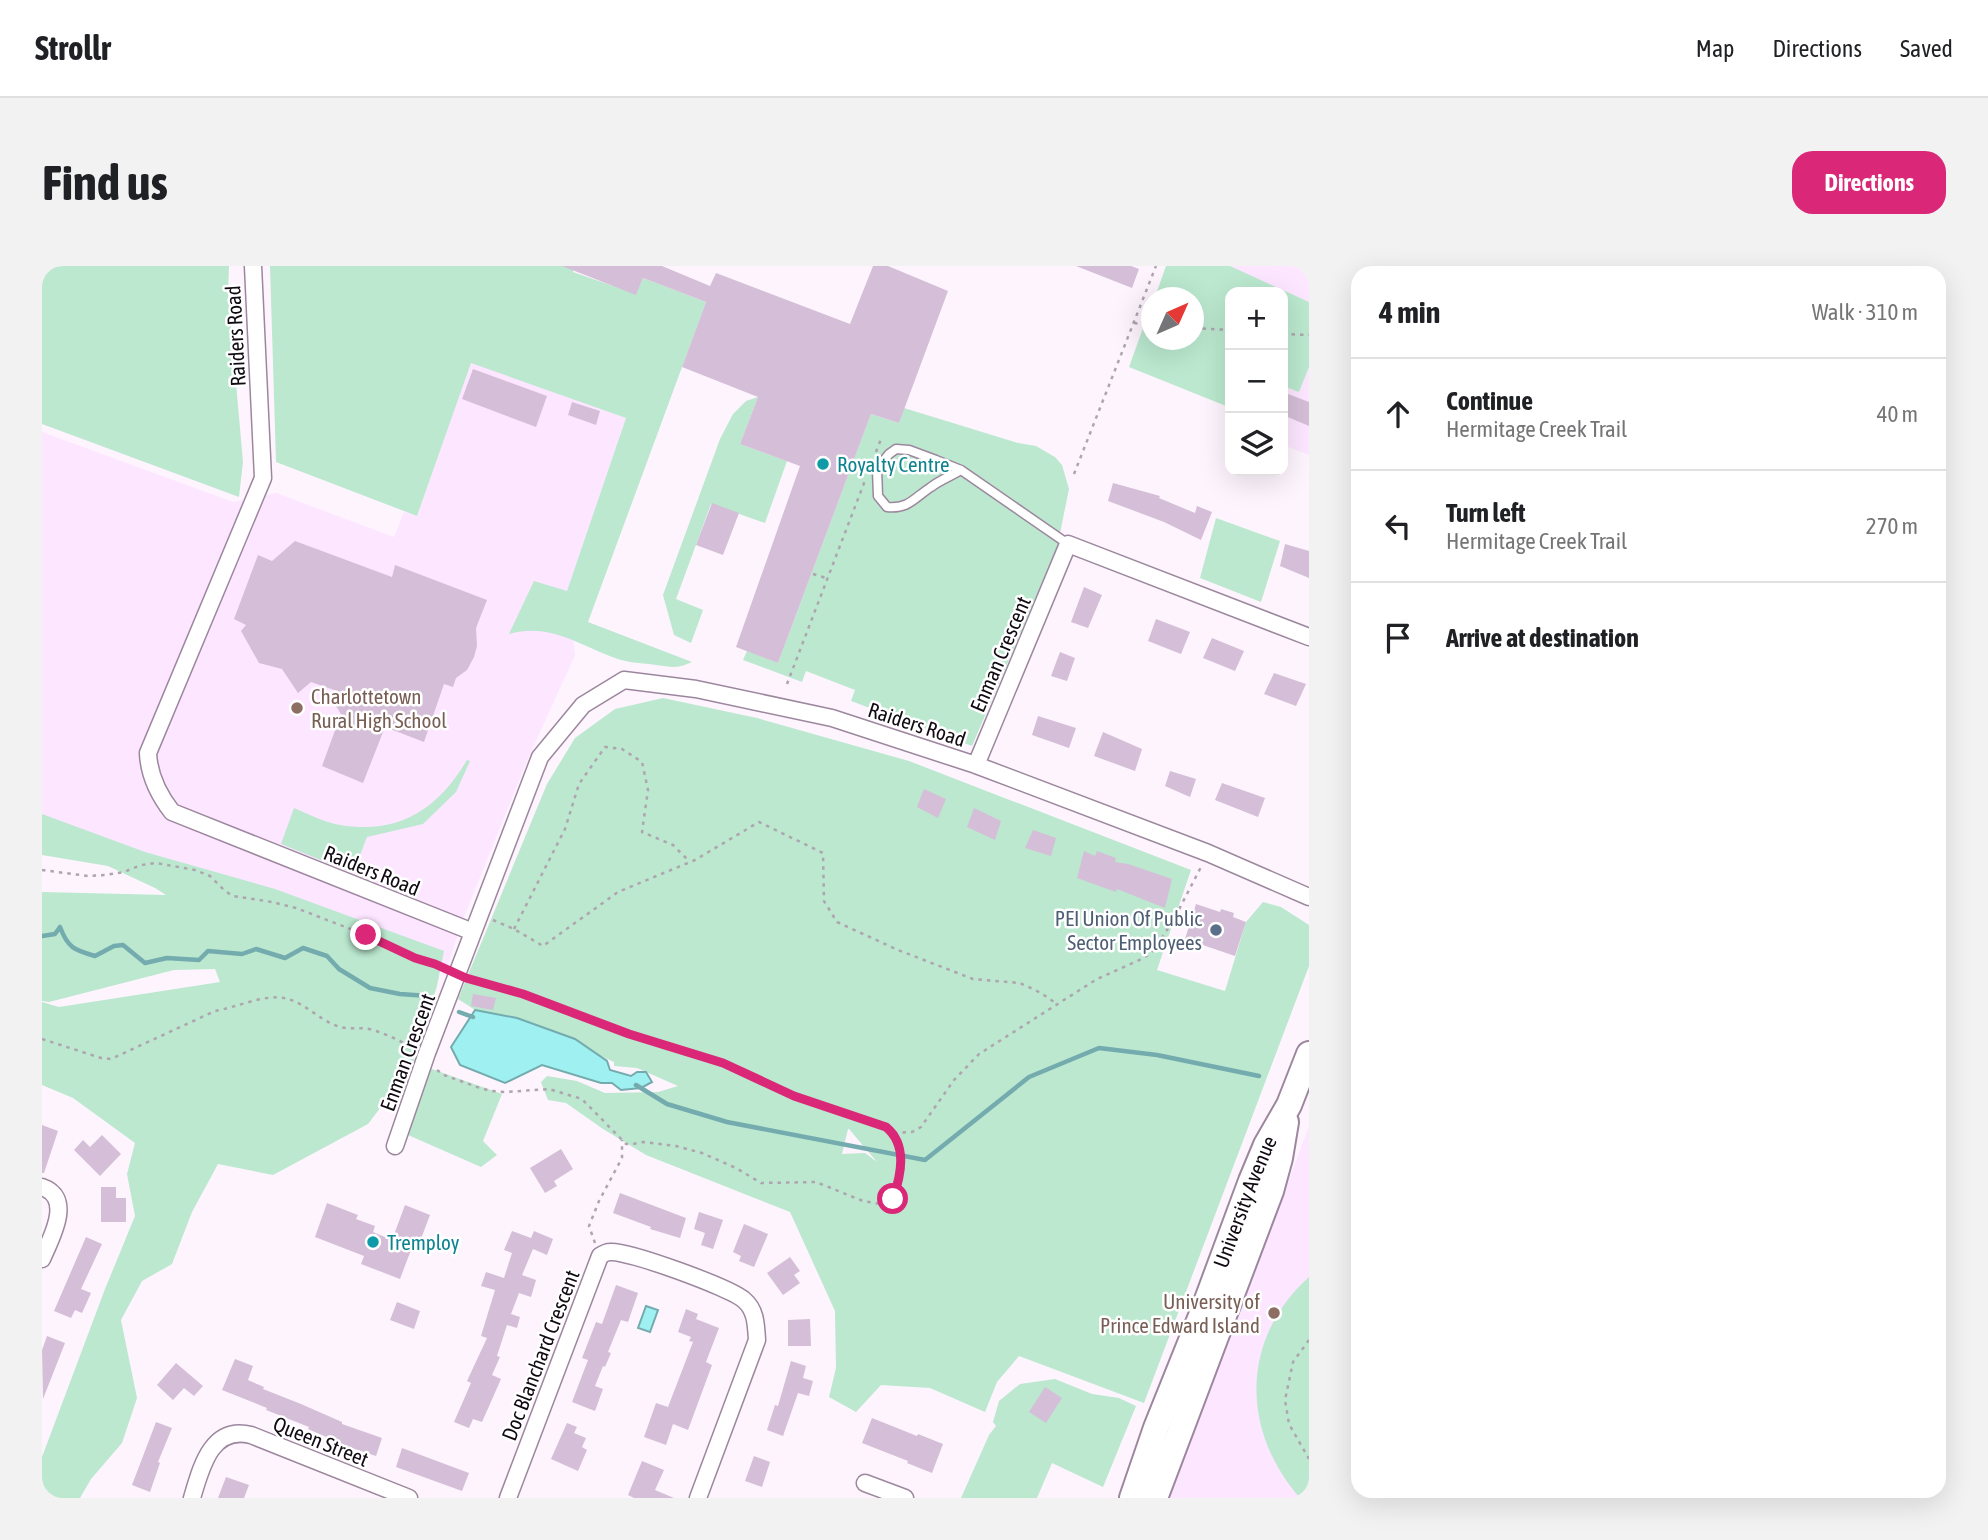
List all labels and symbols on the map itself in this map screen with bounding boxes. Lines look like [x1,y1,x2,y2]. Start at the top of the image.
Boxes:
street label: Raiders Road [220,285,250,387]
north arrow [1141,287,1204,350]
place label: Royalty Centre [837,452,949,476]
marker: Royalty Centre [815,456,831,472]
street label: Enman Crescent [965,593,1035,715]
place label: Charlottetown Rural High School [311,684,447,732]
street label: Raiders Road [865,697,969,751]
marker: Charlottetown Rural High School [289,700,305,716]
street label: Raiders Road [321,840,423,900]
place label: PEI Union Of Public Sector Employees [1055,906,1202,954]
route end [350,919,381,950]
marker: PEI Union Of Public Sector Employees [1208,922,1224,938]
street label: Enman Crescent [375,990,439,1114]
street label: University Avenue [1208,1131,1281,1271]
route start [877,1183,908,1214]
place label: Tremploy [387,1230,460,1254]
marker: Tremploy [365,1234,381,1250]
street label: Doc Blanchard Crescent [496,1266,584,1444]
place label: University of Prince Edward Island [1100,1289,1260,1337]
marker: University of Prince Edward Island [1266,1305,1282,1321]
street label: Queen Street [270,1411,372,1471]

